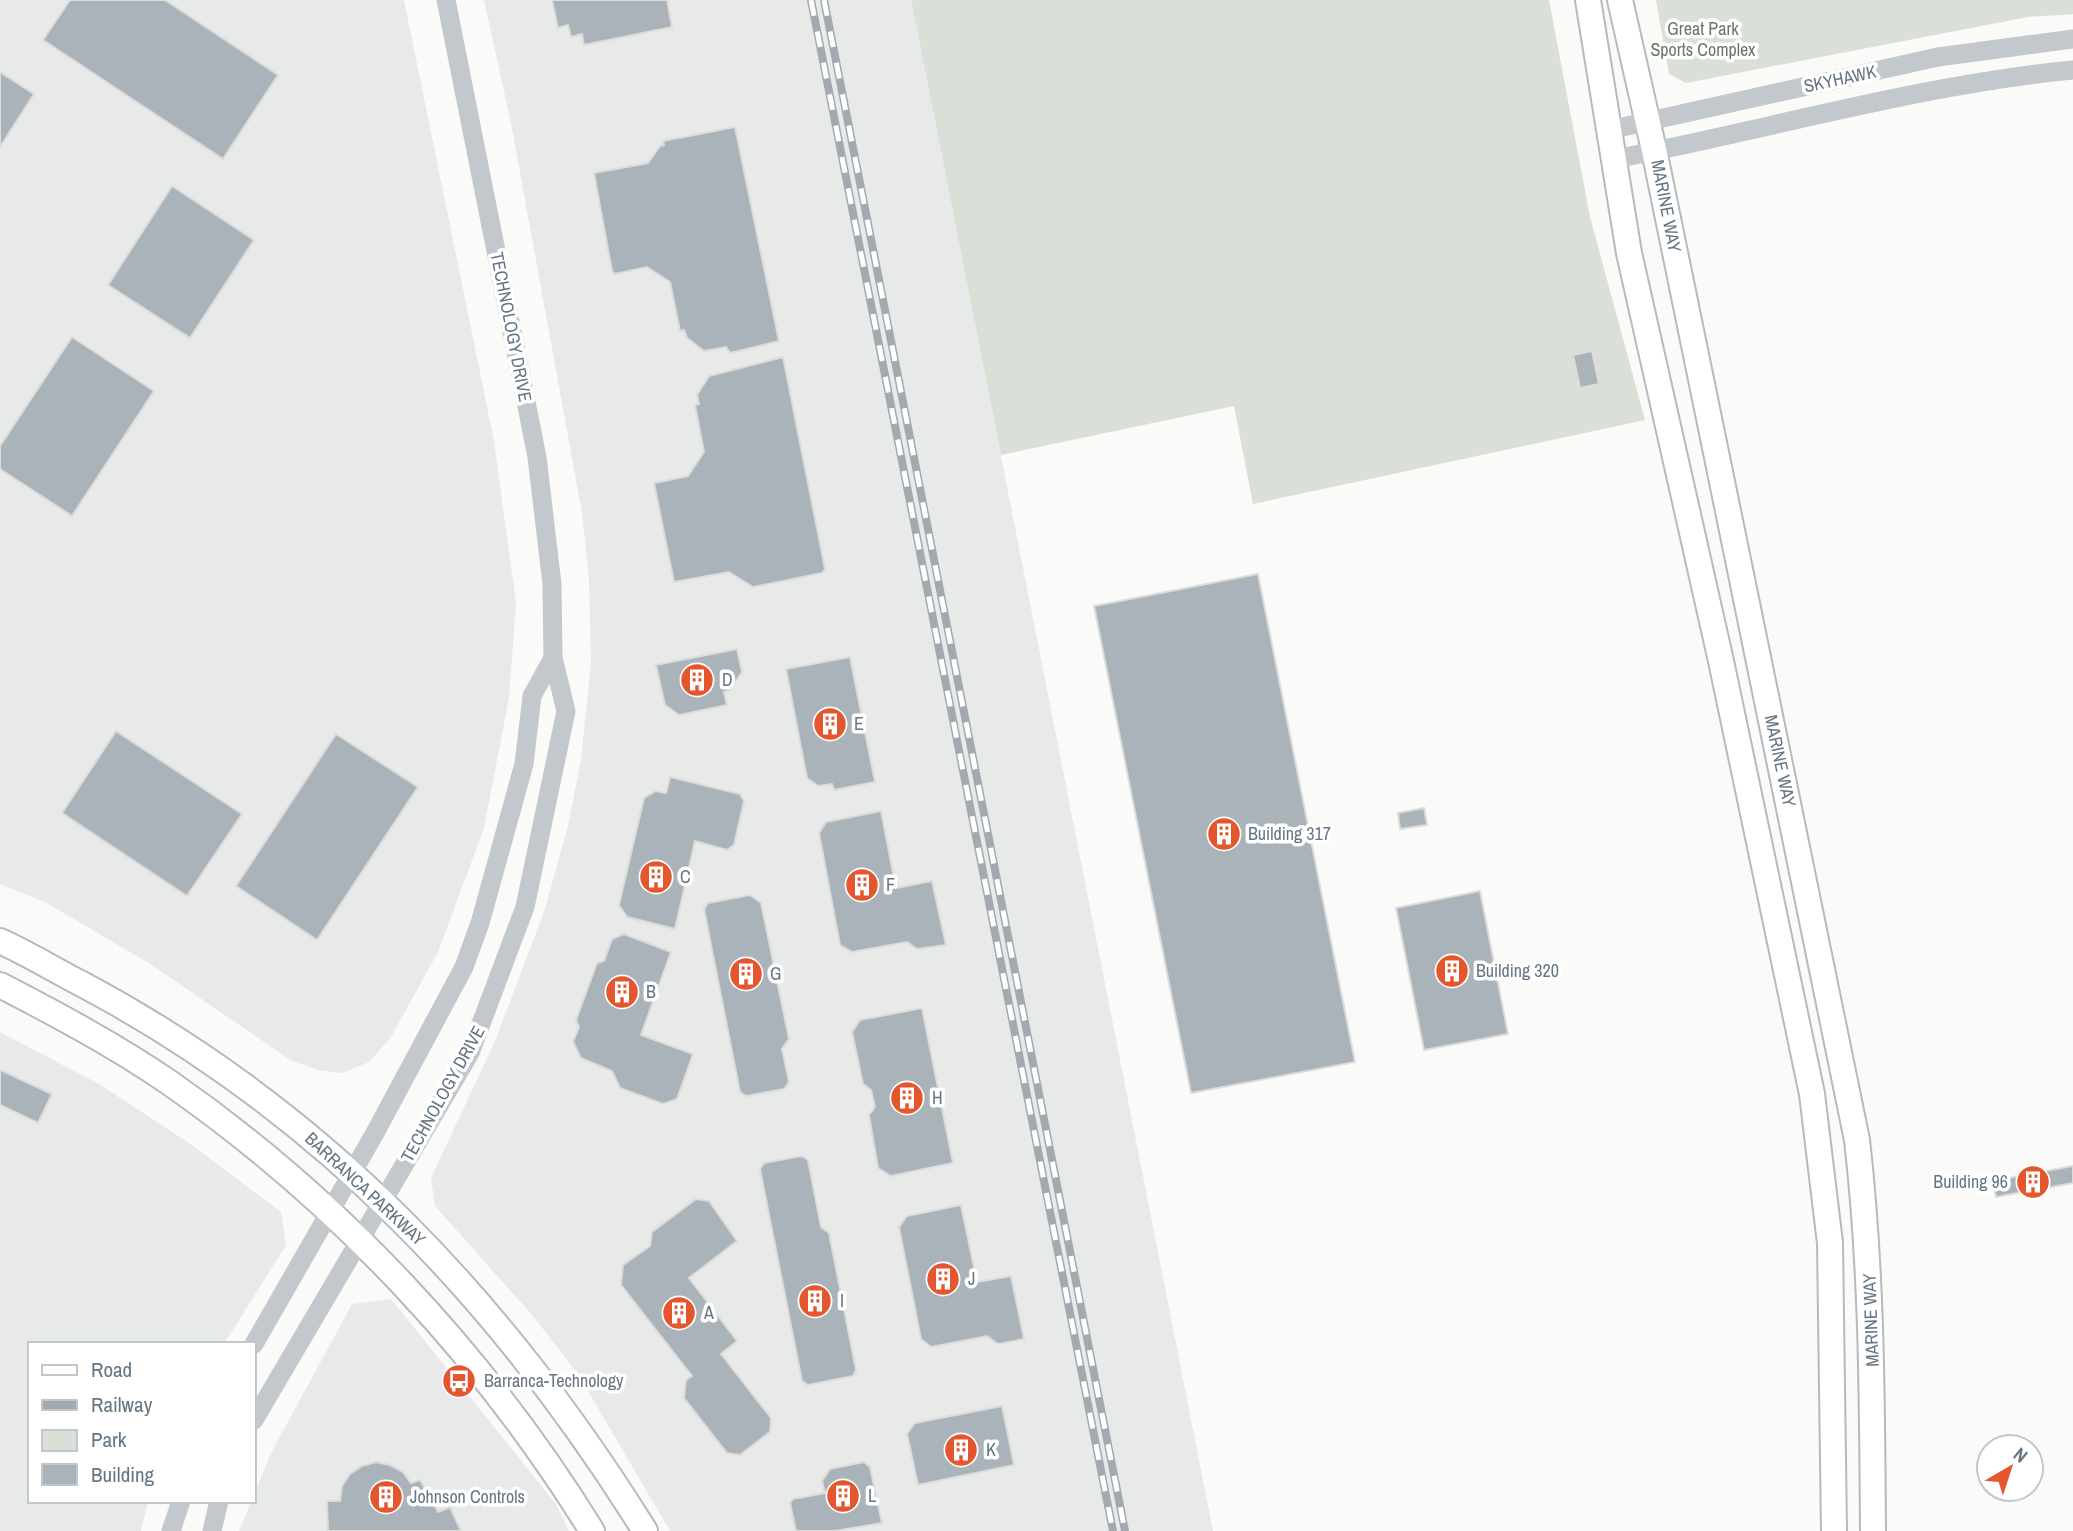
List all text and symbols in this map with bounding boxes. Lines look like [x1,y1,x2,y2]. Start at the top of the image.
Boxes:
park label: Great Park Sports Complex [1651,16,1756,62]
street label: SKYHAWK [1801,59,1878,98]
street label: MARINE WAY [1645,158,1688,254]
street label: TECHNOLOGY DRIVE [485,250,538,404]
building icon: D [678,661,716,699]
place label: D [722,667,733,692]
building icon: E [811,705,849,743]
place label: E [854,711,864,736]
street label: MARINE WAY [1759,713,1802,809]
building icon: Building 317 [1205,815,1243,853]
place label: Building 317 [1248,821,1331,846]
building icon: C [637,858,675,896]
place label: C [680,864,691,889]
building icon: F [843,866,881,904]
place label: F [886,872,895,897]
building icon: Building 320 [1433,952,1471,990]
building icon: G [727,955,765,993]
place label: Building 320 [1476,958,1559,983]
place label: G [770,961,781,986]
building icon: B [603,973,641,1011]
place label: B [646,979,656,1004]
street label: TECHNOLOGY DRIVE [395,1021,490,1166]
building icon: H [888,1079,926,1117]
place label: H [932,1085,943,1110]
street label: BARRANCA PARKWAY [300,1126,431,1251]
building icon: Building 96 [2014,1163,2052,1201]
place label: Building 96 [1933,1169,2008,1194]
building icon: J [924,1260,962,1298]
place label: J [968,1266,975,1291]
street label: MARINE WAY [1856,1273,1885,1367]
building icon: I [796,1282,834,1320]
place label: I [840,1288,844,1313]
building icon: A [660,1294,698,1332]
place label: A [703,1300,714,1325]
legend [28,1342,256,1503]
text: Road [91,1355,132,1384]
bus stop icon: Barranca-Technology [440,1362,478,1400]
place label: Barranca-Technology [484,1368,624,1393]
text: Railway [91,1390,153,1419]
text: Park [91,1425,127,1454]
building icon: K [942,1431,980,1469]
north arrow [1975,1433,2045,1503]
place label: K [986,1437,996,1462]
text: N [2008,1441,2033,1468]
text: Building [91,1460,155,1489]
building icon: L [824,1477,862,1515]
building icon: Johnson Controls [367,1478,405,1516]
place label: L [868,1483,876,1508]
place label: Johnson Controls [410,1484,525,1509]

